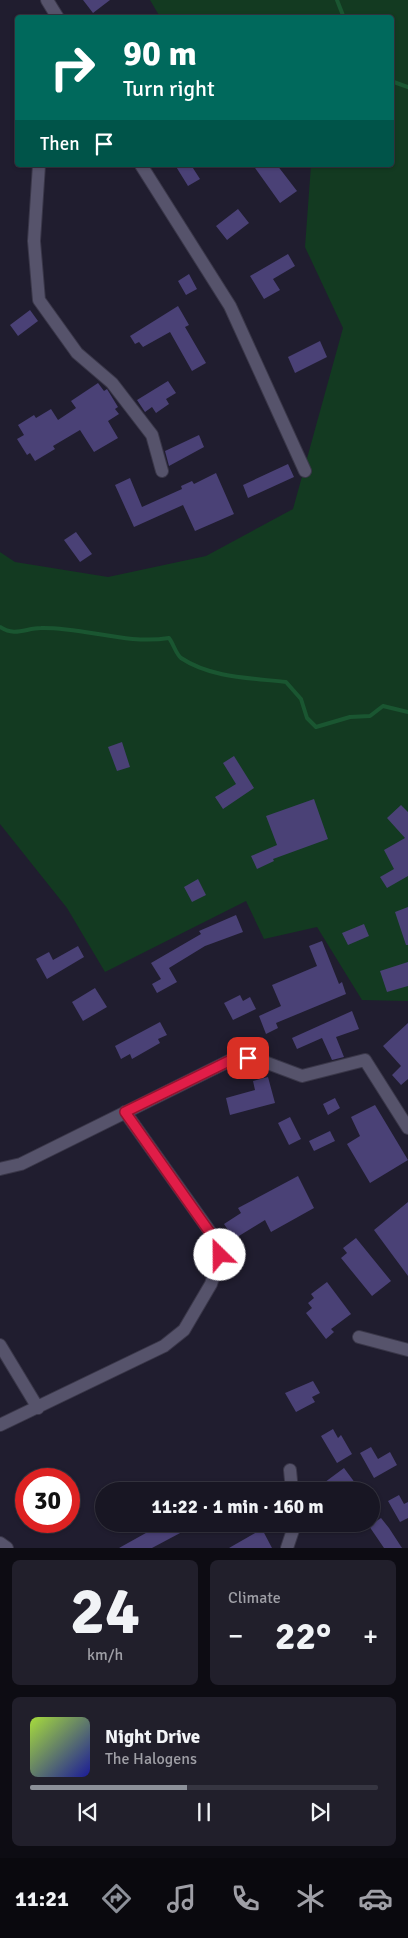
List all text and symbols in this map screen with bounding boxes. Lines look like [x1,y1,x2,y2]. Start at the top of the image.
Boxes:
text: 90 m [123,32,197,75]
icon: right [40,35,105,100]
text: Turn right [123,75,215,102]
icon: arrive [90,130,118,158]
text: Then [40,132,80,156]
pin [227,1037,269,1079]
icon: arrive [234,1044,262,1072]
position arrow [193,1228,245,1280]
speed limit sign: 30 [15,1468,80,1533]
text: 11:22 · 1 min · 160 m [151,1495,324,1519]
text: 24 [70,1572,140,1652]
text: Climate [228,1588,281,1608]
text: 22° [275,1613,331,1660]
text: − [228,1619,243,1653]
text: + [363,1619,378,1653]
text: km/h [87,1645,123,1665]
text: Night Drive [105,1725,200,1749]
text: The Halogens [105,1749,197,1769]
icon: previous [74,1798,102,1826]
icon: pause [190,1798,218,1826]
icon: next [306,1798,334,1826]
icon: directions [99,1881,134,1916]
icon: music [164,1881,199,1916]
icon: phone [228,1881,263,1916]
icon: climate [293,1881,328,1916]
icon: car [358,1881,393,1916]
text: 11:21 [15,1885,69,1912]

